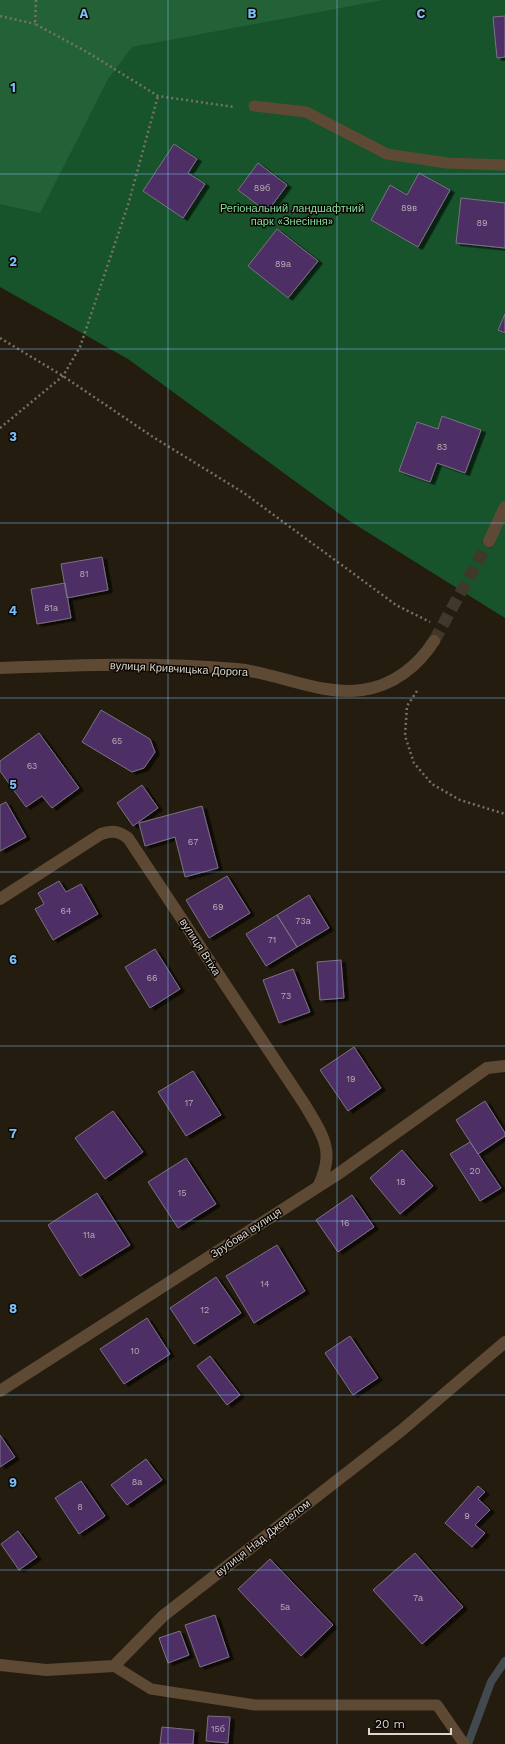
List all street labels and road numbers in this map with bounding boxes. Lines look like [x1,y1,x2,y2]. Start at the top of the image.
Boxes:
street label: вулиця Кривчицька Дорога [110,659,249,679]
street label: вулиця Втіха [177,916,224,979]
street label: Зрубова вулиця [208,1205,284,1261]
street label: вулиця Над Джерелом [213,1497,313,1579]

